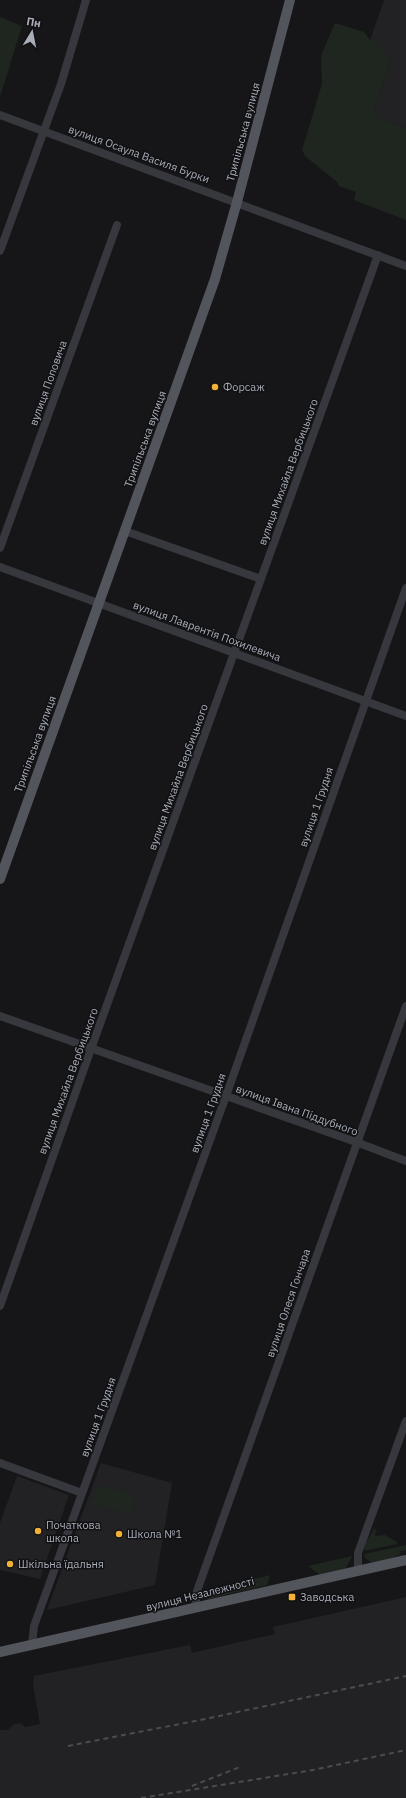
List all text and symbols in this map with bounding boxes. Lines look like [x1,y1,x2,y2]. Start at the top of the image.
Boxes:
north arrow [12,12,52,52]
text: Пн [25,14,42,30]
street label: Трипільська вулиця [223,81,263,183]
street label: вулиця Осаула Василя Бурки [66,122,212,186]
street label: вулиця Поповича [26,338,70,428]
place label: Форсаж [223,380,265,394]
marker: Форсаж [210,382,220,392]
street label: Трипільська вулиця [121,389,169,489]
street label: вулиця Михайла Вербицького [255,397,321,547]
street label: вулиця Лаврентія Похилевича [131,598,283,664]
street label: Трипільська вулиця [11,694,59,794]
street label: вулиця Михайла Вербицького [145,702,211,852]
street label: вулиця 1 Грудня [296,765,336,849]
street label: вулиця Михайла Вербицького [35,1006,101,1156]
street label: вулиця 1 Грудня [187,1071,229,1155]
street label: вулиця Івана Піддубного [234,1081,360,1139]
street label: вулиця Олеся Гончара [263,1247,313,1359]
street label: вулиця 1 Грудня [77,1375,119,1459]
place label: Початкова школа [46,1518,101,1545]
marker: Початкова школа [33,1526,43,1536]
place label: Школа №1 [127,1527,182,1541]
marker: Школа №1 [114,1529,124,1539]
place label: Шкільна їдальня [18,1557,104,1571]
marker: Шкільна їдальня [5,1559,15,1569]
street label: вулиця Незалежності [144,1574,256,1614]
place label: Заводська [300,1590,354,1604]
marker: Заводська [287,1592,297,1602]

